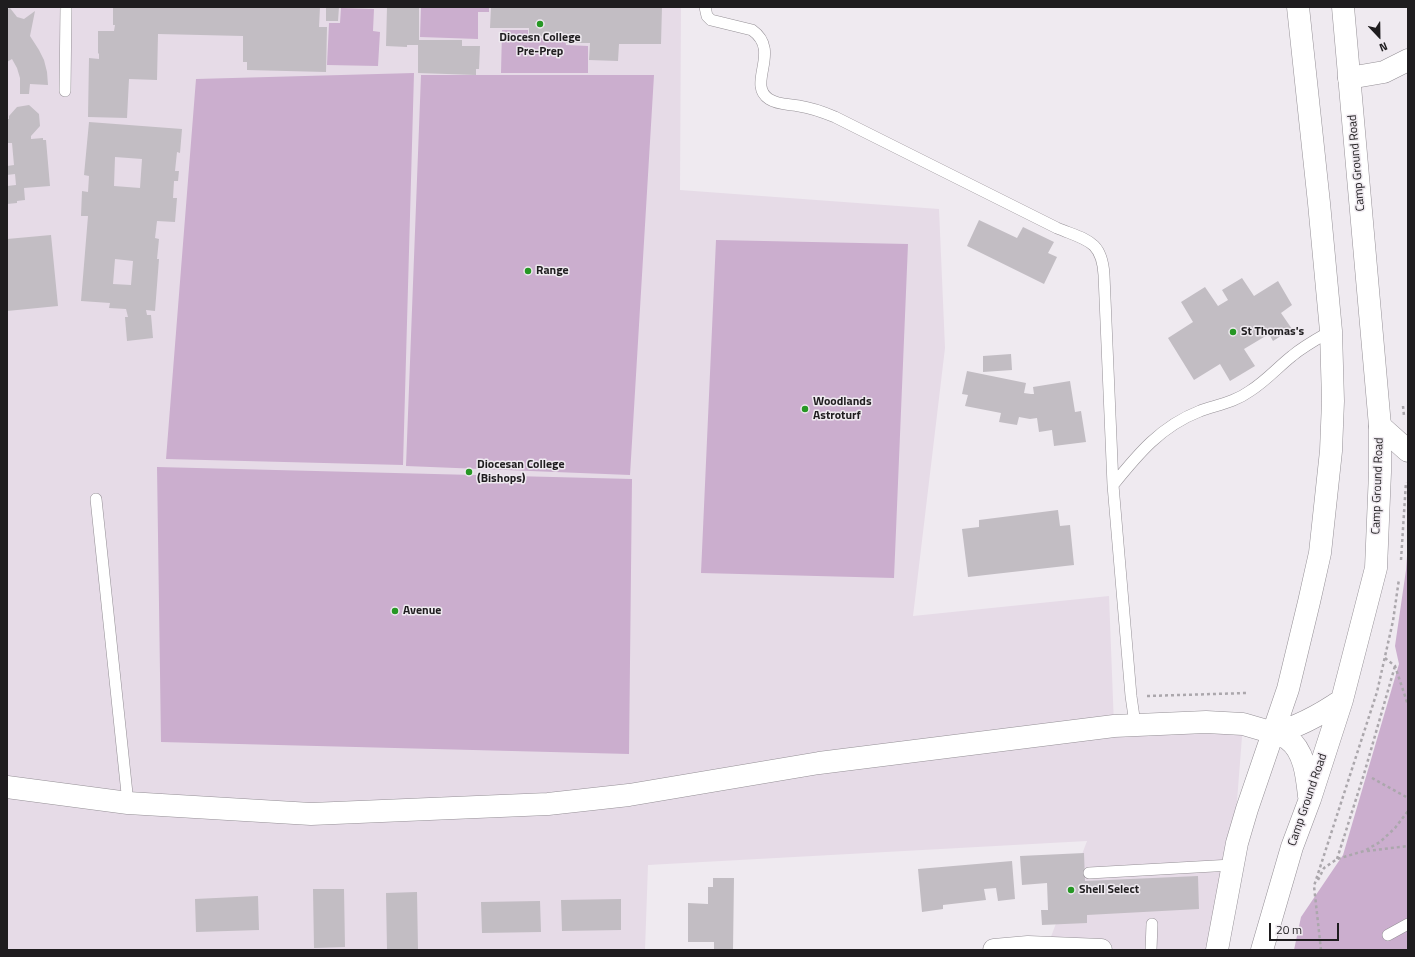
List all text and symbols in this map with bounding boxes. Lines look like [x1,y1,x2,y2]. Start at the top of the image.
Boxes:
north arrow [1359,16,1399,56]
marker: Diocesn College Pre-Prep [535,19,545,29]
place label: Diocesn College Pre-Prep [499,31,581,59]
text: N [1377,38,1390,56]
street label: Camp Ground Road [1346,114,1368,212]
place label: Range [536,264,569,278]
marker: Range [523,266,533,276]
place label: St Thomas's [1241,325,1304,339]
marker: St Thomas's [1228,327,1238,337]
place label: Woodlands Astroturf [813,395,872,423]
marker: Woodlands Astroturf [800,404,810,414]
street label: Camp Ground Road [1369,437,1387,535]
place label: Diocesan College (Bishops) [477,458,565,486]
marker: Diocesan College (Bishops) [464,467,474,477]
place label: Avenue [403,604,441,618]
marker: Avenue [390,606,400,616]
street label: Camp Ground Road [1285,752,1331,848]
place label: Shell Select [1079,883,1139,897]
marker: Shell Select [1066,885,1076,895]
scale bar [1271,915,1341,941]
text: 20 m [1276,920,1302,939]

